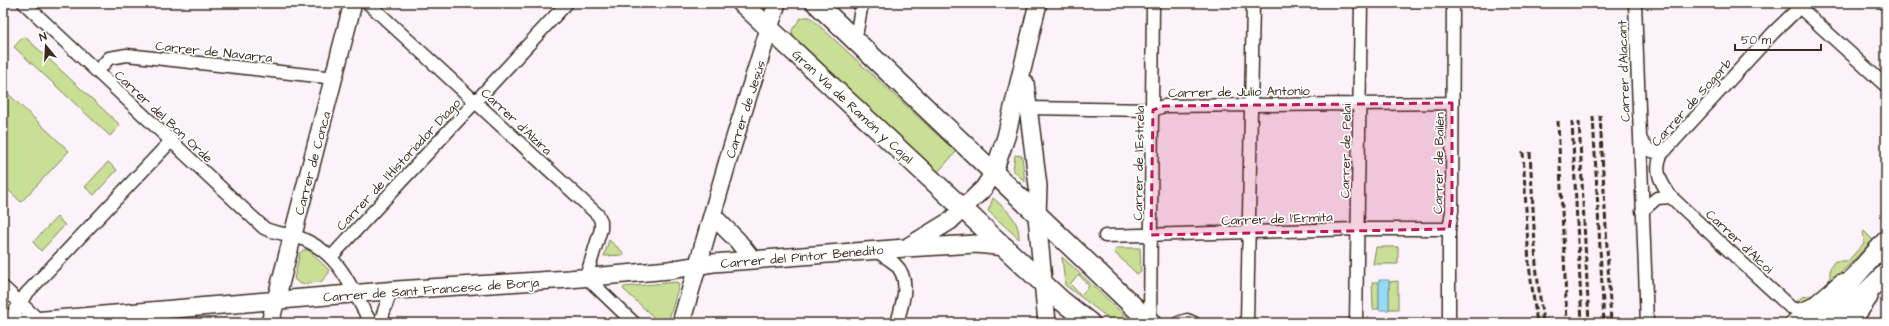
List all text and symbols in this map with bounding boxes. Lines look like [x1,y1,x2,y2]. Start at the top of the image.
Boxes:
street label: Carrer d'Alacant [1613,19,1635,122]
north arrow [26,26,66,66]
scale bar [1735,26,1821,52]
text: N [37,29,49,45]
text: 50 m [1741,32,1772,49]
street label: Carrer de Navarra [154,37,274,67]
street label: Gran Via de Ramón y Cajal [787,46,917,168]
street label: Carrer de Sogorb [1647,54,1737,151]
street label: Carrer de Jesús [722,58,770,161]
street label: Carrer del Bon Orde [110,66,216,167]
street label: Carrer de Julio Antonio [1168,82,1311,102]
street label: Carrer d'Alzira [477,84,556,160]
street label: Carrer de l'Historiador Diago [333,94,466,235]
street label: Carrer de Pelai [1336,104,1356,198]
street label: Carrer de l'Estrela [1129,105,1149,221]
street label: Carrer de Conca [291,109,336,217]
street label: Carrer de Bailén [1429,111,1449,214]
street label: Carrer d'Alcoi [1702,206,1777,278]
street label: Carrer de l'Ermita [1221,208,1333,230]
street label: Carrer del Pintor Benedito [720,241,885,273]
street label: Carrer de Sant Francesc de Borja [322,273,540,307]

